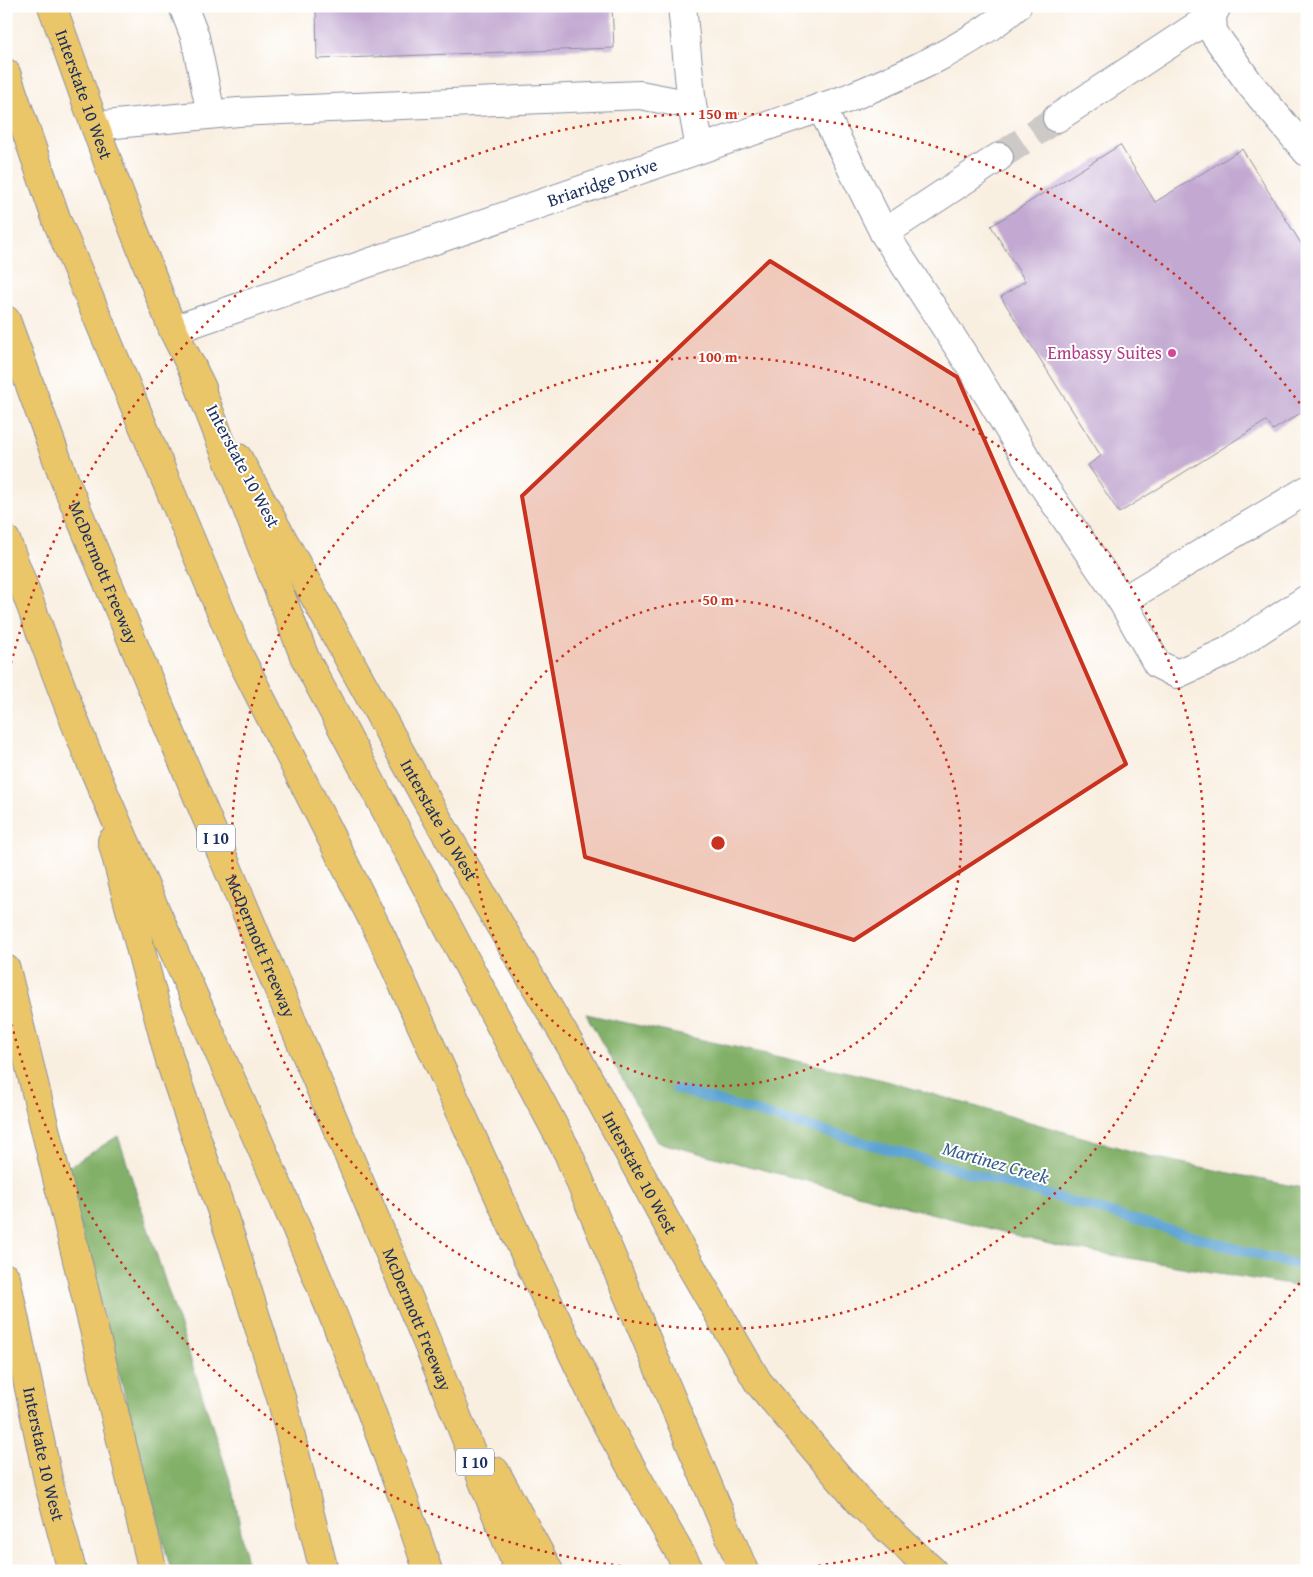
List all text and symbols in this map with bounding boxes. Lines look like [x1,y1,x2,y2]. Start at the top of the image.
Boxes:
street label: Interstate 10 West [48,25,120,164]
text: 150 m [698,103,738,124]
street label: Briaridge Drive [543,151,661,214]
place label: Embassy Suites [1048,339,1162,366]
text: 100 m [698,346,738,367]
marker: Embassy Suites [1166,347,1178,359]
street label: Interstate 10 West [199,399,288,533]
street label: McDermott Freeway [62,497,146,648]
text: 50 m [702,589,734,610]
street label: Interstate 10 West [394,754,485,886]
road number: I 10 [197,824,235,851]
centre of rings [709,834,727,852]
street label: McDermott Freeway [219,870,303,1022]
street label: Interstate 10 West [596,1106,685,1240]
water label: Martinez Creek [940,1133,1053,1191]
street label: McDermott Freeway [376,1244,460,1395]
street label: Interstate 10 West [16,1384,72,1525]
road number: I 10 [456,1448,494,1475]

